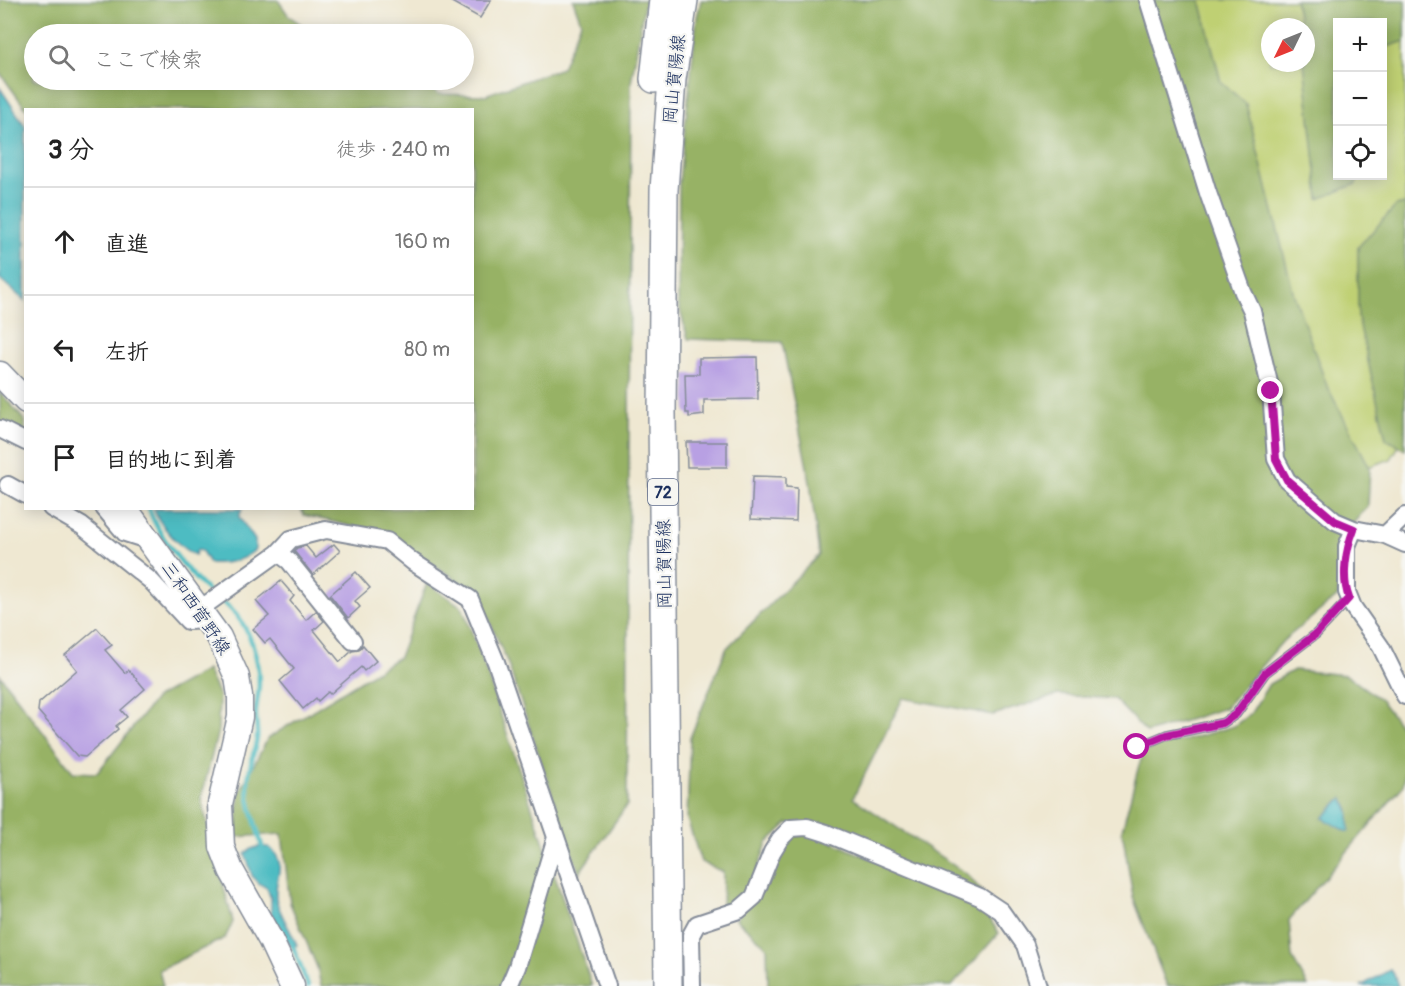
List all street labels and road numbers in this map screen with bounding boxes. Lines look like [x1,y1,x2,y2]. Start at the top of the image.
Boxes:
street label: 岡山賀陽線 [658,33,691,125]
road number: 72 [648,479,678,505]
street label: 岡山賀陽線 [652,519,677,609]
street label: 三和西菅野線 [156,557,235,659]

